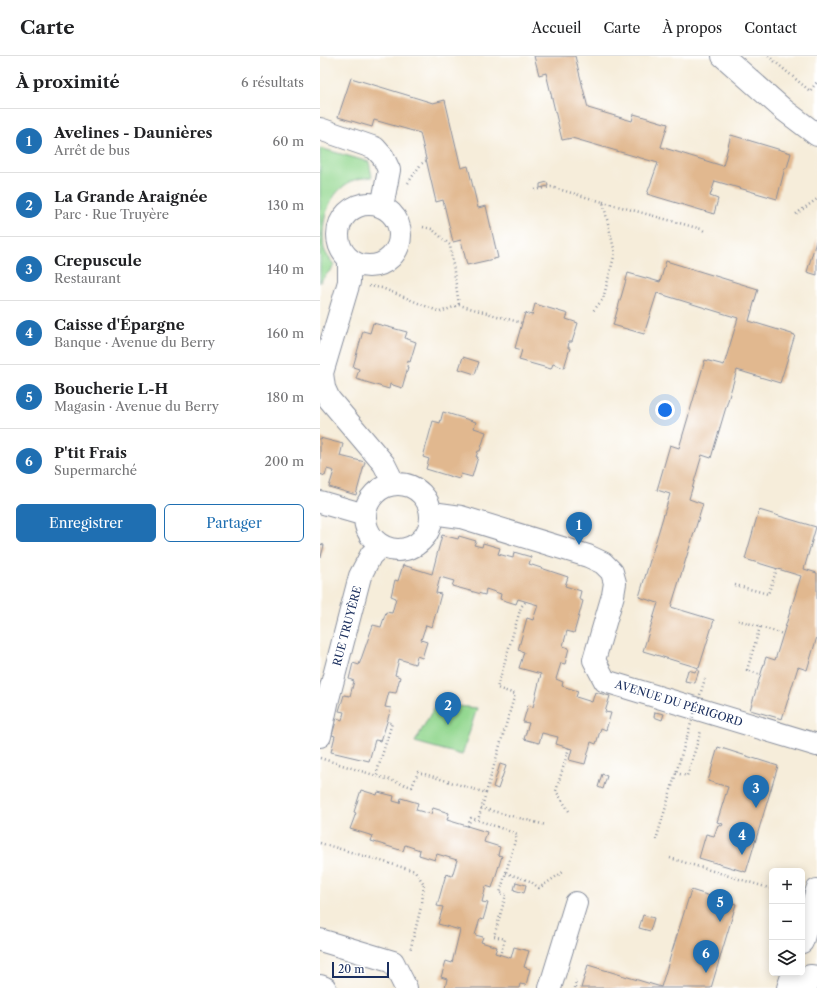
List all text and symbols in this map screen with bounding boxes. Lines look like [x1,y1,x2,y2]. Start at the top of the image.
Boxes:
text: Carte [20,16,75,39]
text: Accueil [532,19,582,37]
text: Carte [604,19,640,37]
text: À propos [662,19,722,37]
text: Contact [744,19,797,37]
text: À proximité [16,72,120,92]
text: 6 résultats [241,74,304,90]
text: Avelines - Daunières [54,123,213,142]
text: 1 [26,133,32,149]
text: 60 m [273,133,304,149]
text: Arrêt de bus [54,142,130,158]
text: La Grande Araignée [54,187,207,206]
text: 2 [25,197,33,213]
text: 130 m [268,197,304,213]
text: Parc · Rue Truyère [54,206,169,222]
text: Crepuscule [54,251,142,270]
text: 3 [25,261,33,277]
text: 140 m [267,261,304,277]
text: Restaurant [54,270,121,286]
text: Caisse d'Épargne [54,315,185,334]
text: 4 [25,325,33,341]
text: 160 m [267,325,304,341]
text: Banque · Avenue du Berry [54,334,215,350]
text: Boucherie L-H [54,379,168,398]
text: 5 [25,389,33,405]
text: 180 m [267,389,304,405]
text: Magasin · Avenue du Berry [54,398,219,414]
your location [655,400,675,420]
text: P'tit Frais [54,443,127,462]
text: 6 [25,453,33,469]
text: 200 m [264,453,304,469]
text: Supermarché [54,462,137,478]
button: Enregistrer [16,504,156,542]
button: Partager [164,504,304,542]
pin: 1 [566,512,592,545]
street label: RUE TRUYÈRE [330,584,365,668]
street label: AVENUE DU PÉRIGORD [612,677,745,729]
pin: 2 [435,692,461,725]
pin: 3 [743,775,769,808]
pin: 4 [729,822,755,855]
map controls [769,868,805,976]
button: + [769,868,805,904]
pin: 5 [707,889,733,922]
button: − [769,904,805,940]
pin: 6 [693,940,719,973]
button: layers [769,940,805,976]
scale bar [332,960,389,979]
text: 20 m [338,962,364,976]

